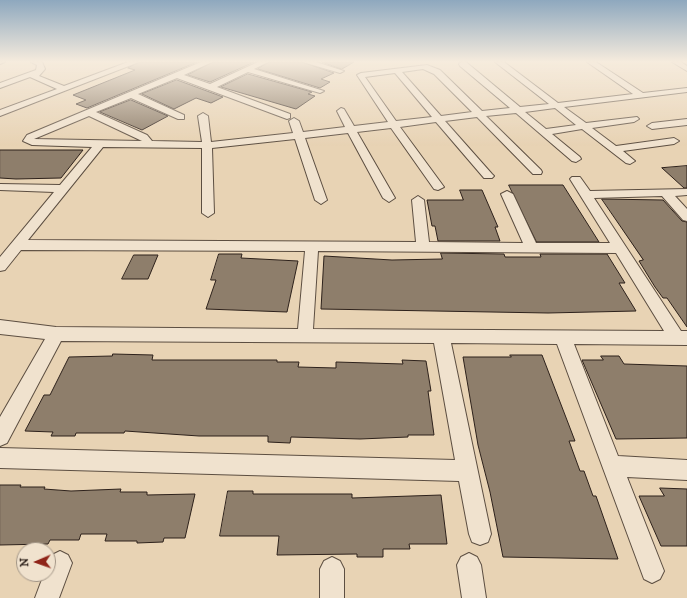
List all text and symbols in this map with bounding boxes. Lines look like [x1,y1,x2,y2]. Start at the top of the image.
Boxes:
north arrow [16,542,56,582]
text: N [18,558,32,567]

